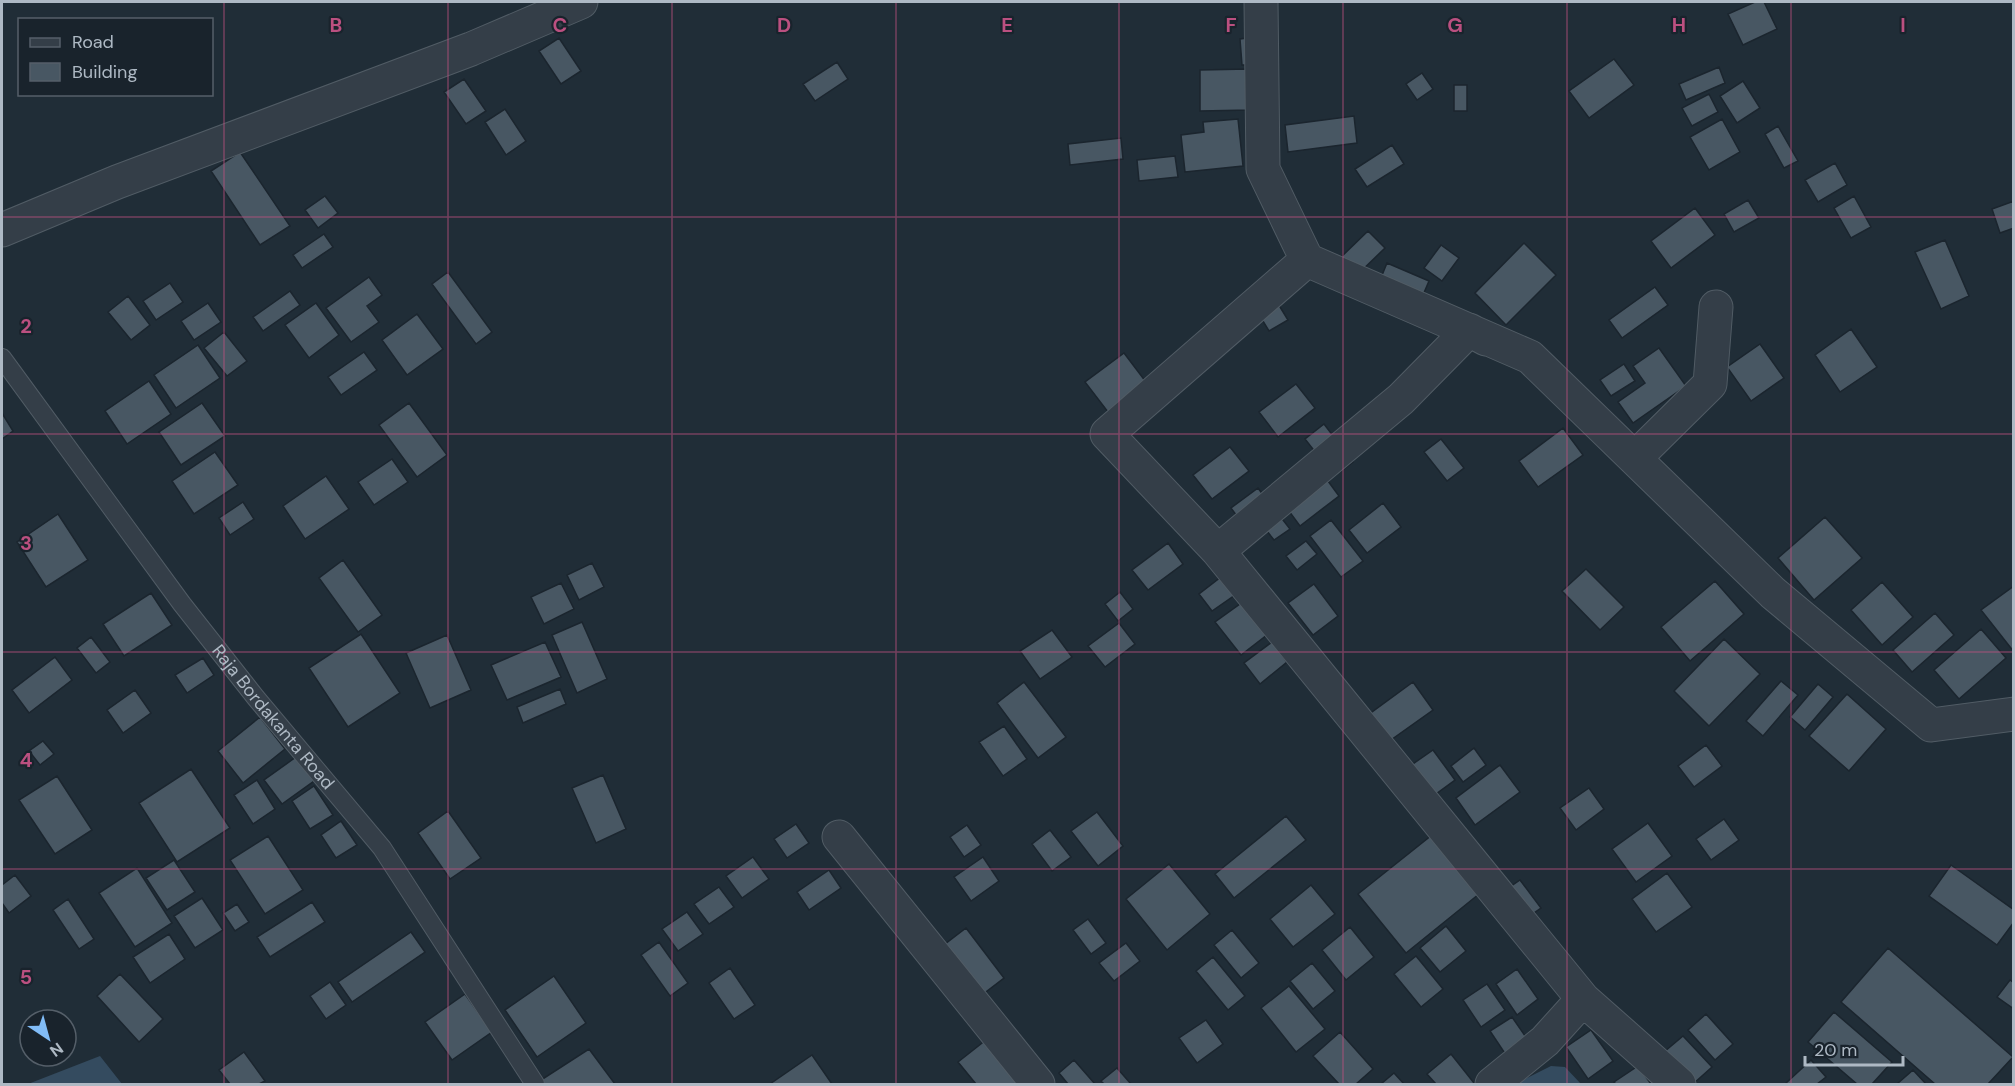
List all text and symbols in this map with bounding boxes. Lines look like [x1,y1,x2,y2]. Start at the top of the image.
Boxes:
text: B [330,12,342,38]
text: C [553,12,567,38]
text: D [777,12,791,38]
text: E [1001,12,1013,38]
text: F [1225,12,1237,38]
text: G [1447,12,1463,38]
text: H [1672,12,1686,38]
text: I [1900,12,1906,38]
legend [18,18,213,96]
text: Road [72,30,114,54]
text: Building [72,60,137,84]
text: 2 [20,313,32,339]
text: 3 [20,530,32,556]
street label: Raja Bordakanta Road [206,640,340,795]
text: 4 [20,747,33,773]
text: 5 [20,964,32,990]
north arrow [18,1008,78,1068]
scale bar [1805,1029,1902,1067]
text: N [46,1038,67,1062]
text: 20 m [1814,1038,1857,1062]

